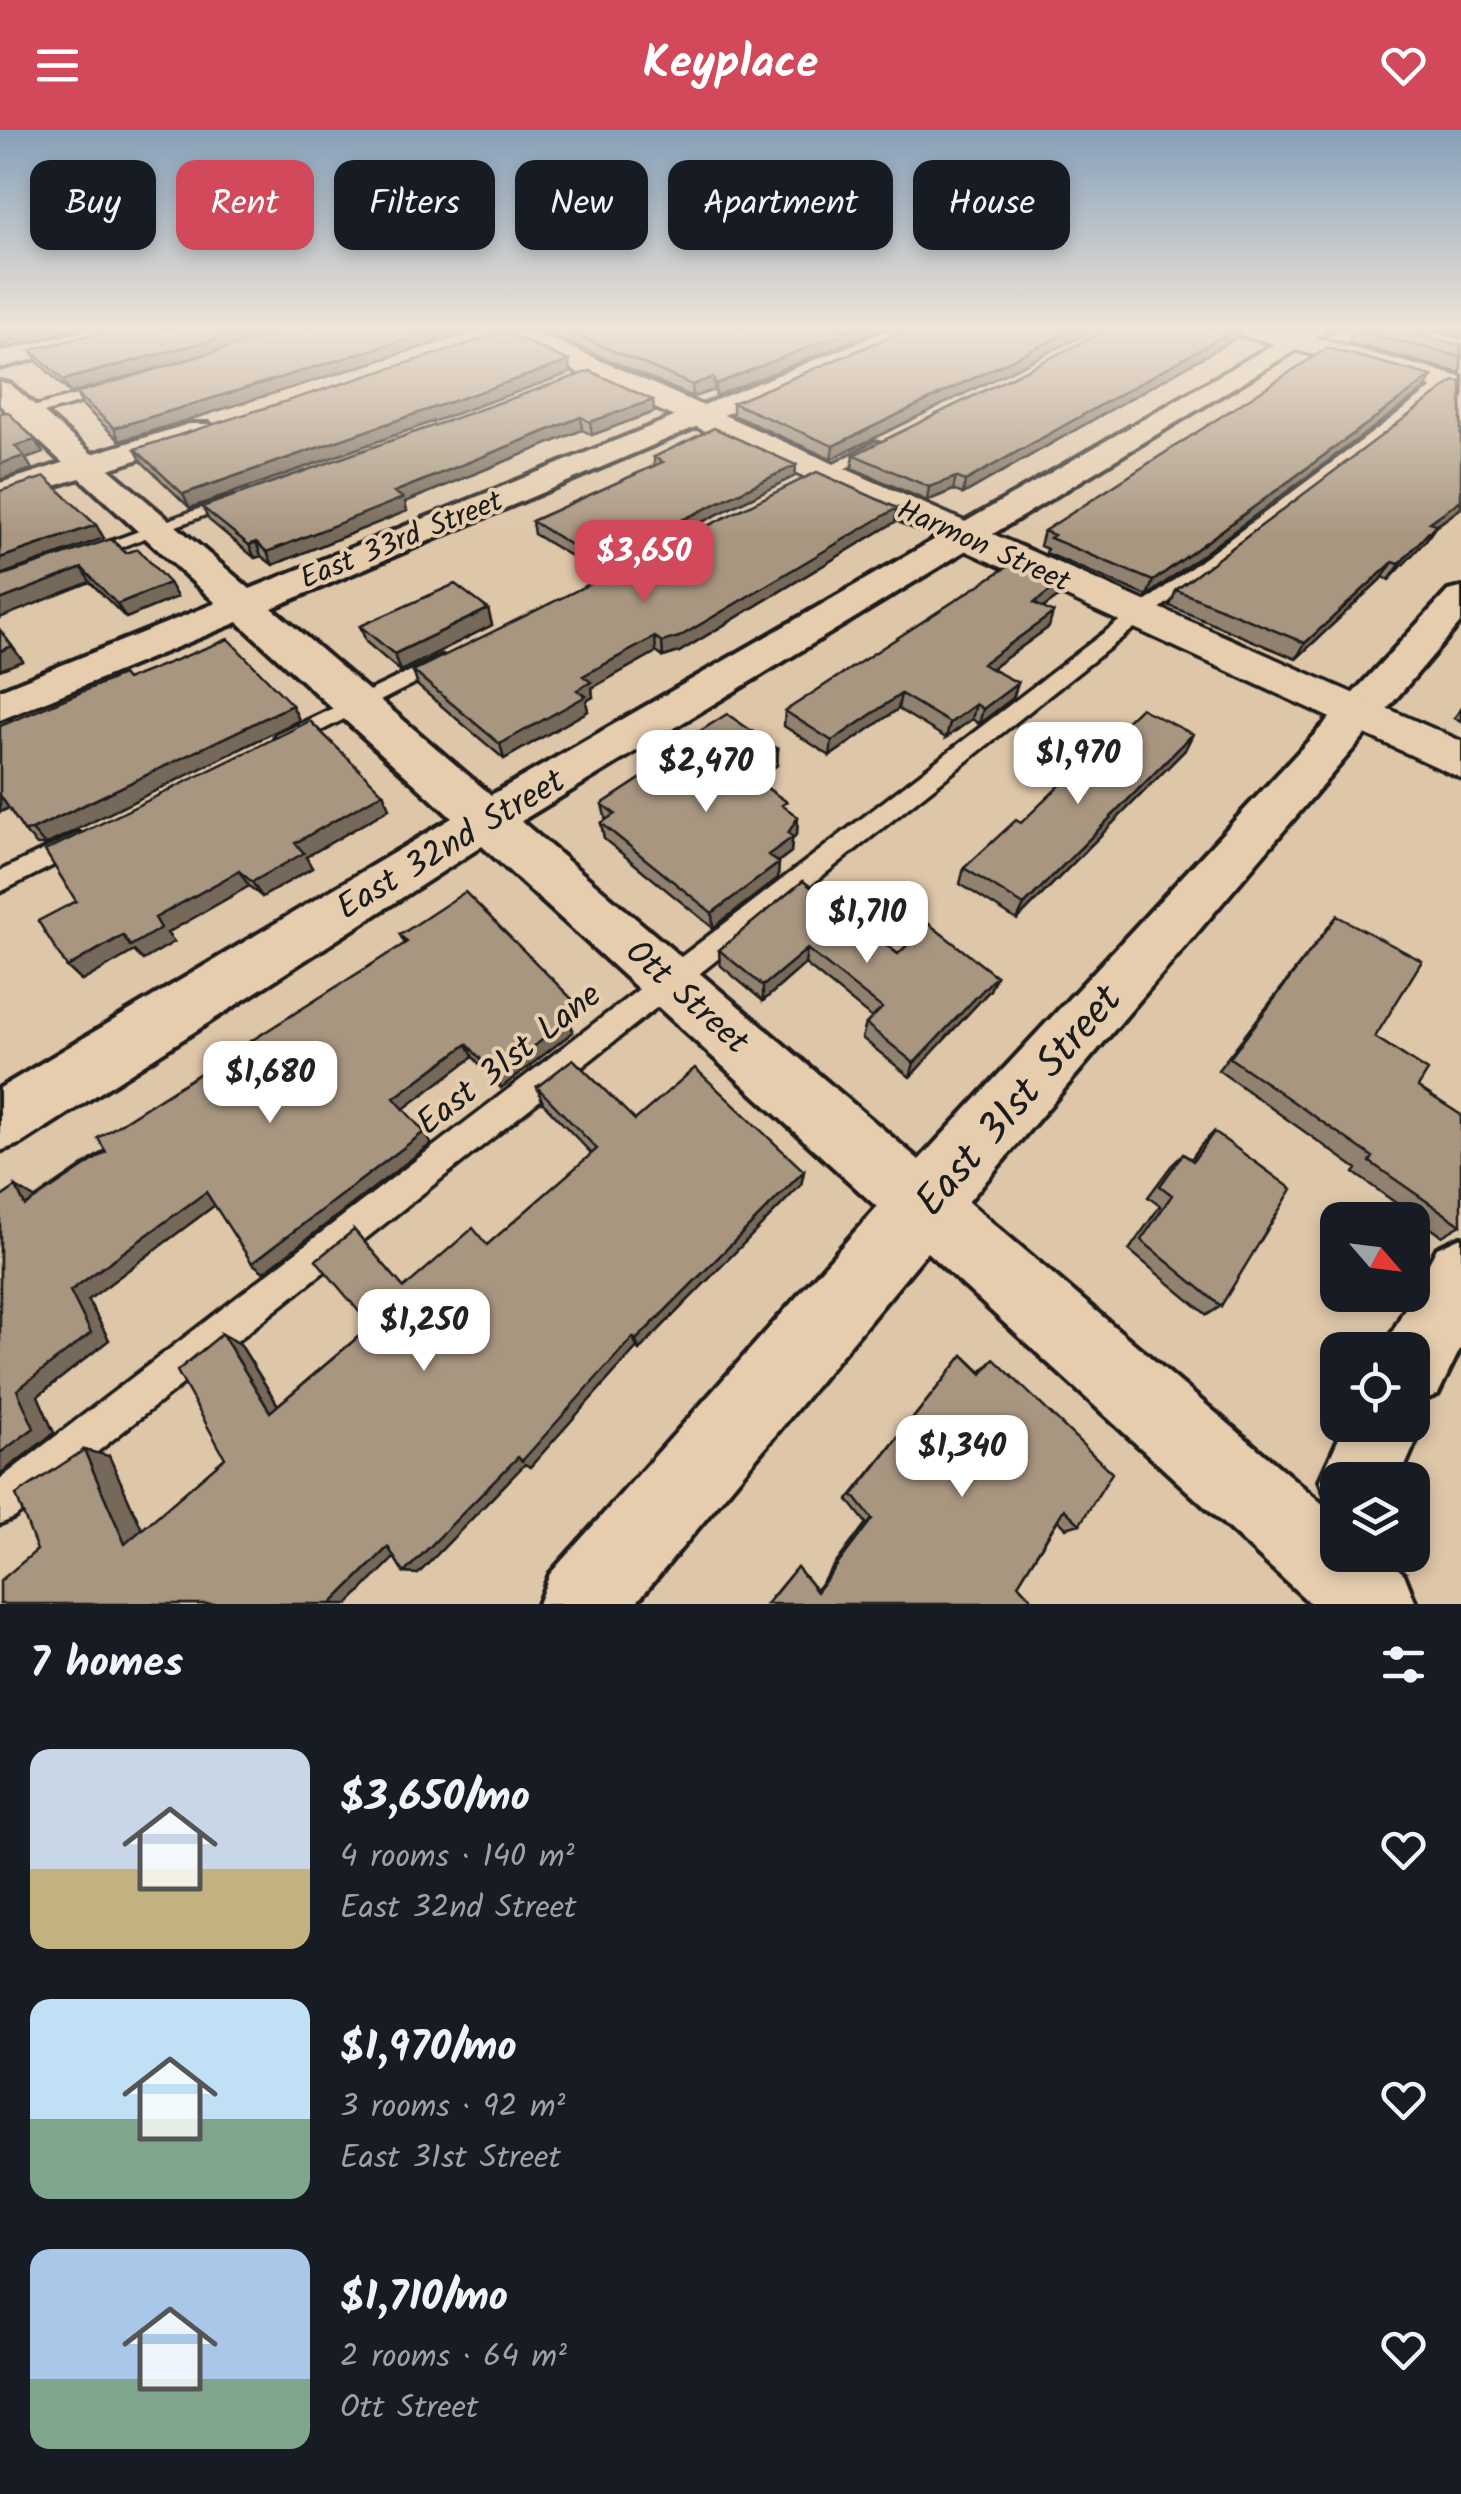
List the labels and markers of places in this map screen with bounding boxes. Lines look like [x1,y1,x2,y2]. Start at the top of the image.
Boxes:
pin: $3,650 [563,520,725,605]
pin: $1,970 [997,722,1159,807]
pin: $2,470 [625,730,787,815]
pin: $1,710 [786,881,948,966]
pin: $1,680 [189,1041,351,1126]
pin: $1,250 [343,1289,505,1374]
pin: $1,340 [881,1415,1043,1500]

